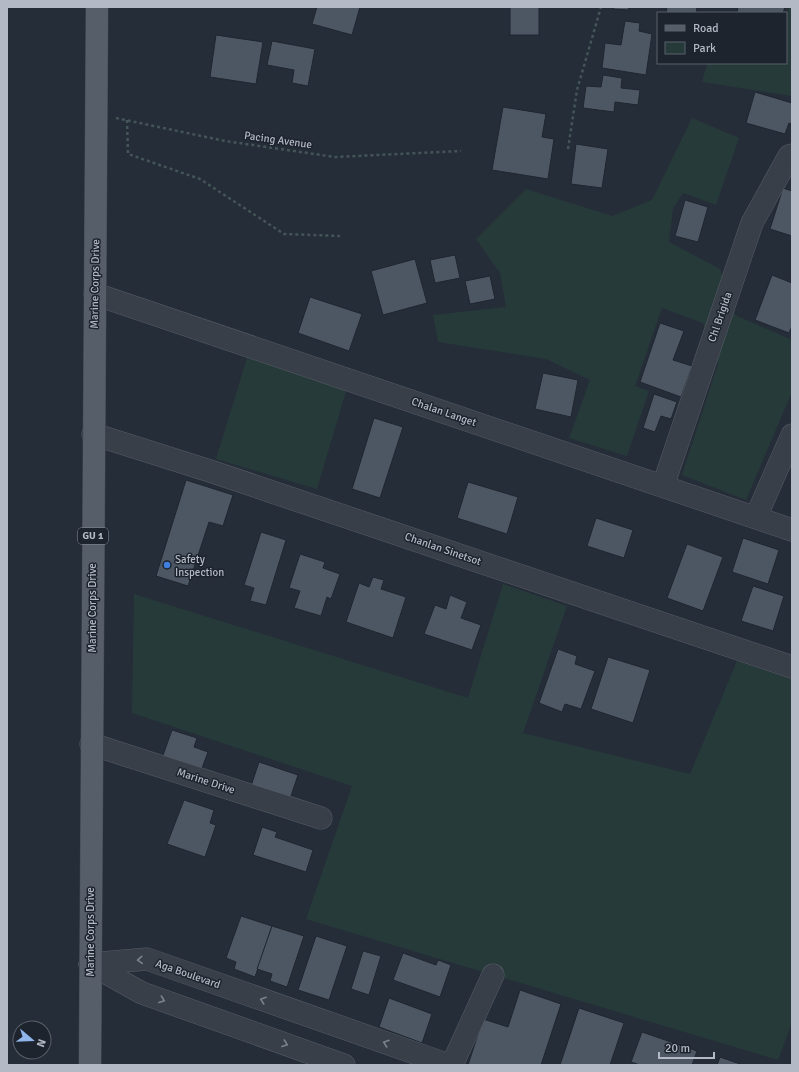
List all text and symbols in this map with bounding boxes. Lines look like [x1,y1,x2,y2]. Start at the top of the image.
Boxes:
legend [657,12,787,64]
text: Road [693,21,719,36]
text: Park [693,41,716,56]
street label: Pacing Avenue [243,129,313,151]
street label: Marine Corps Drive [88,239,102,329]
street label: Chl Brigida [705,290,735,344]
street label: Chalan Langet [410,395,478,429]
road number: GU 1 [78,528,108,544]
street label: Chanlan Sinetsot [403,530,483,568]
place label: Safety Inspection [175,553,224,579]
marker: Safety Inspection [162,560,172,570]
street label: Marine Corps Drive [86,563,99,653]
street label: Marine Drive [175,766,237,796]
street label: Marine Corps Drive [84,887,97,977]
one-way arrow [137,955,143,964]
street label: Aga Boulevard [154,957,222,991]
one-way arrow [159,995,166,1004]
one-way arrow [260,997,267,1005]
north arrow [12,1020,52,1060]
scale bar [659,1034,714,1060]
text: N [34,1037,48,1049]
one-way arrow [281,1039,288,1048]
one-way arrow [383,1040,390,1048]
text: 20 m [665,1041,690,1056]

